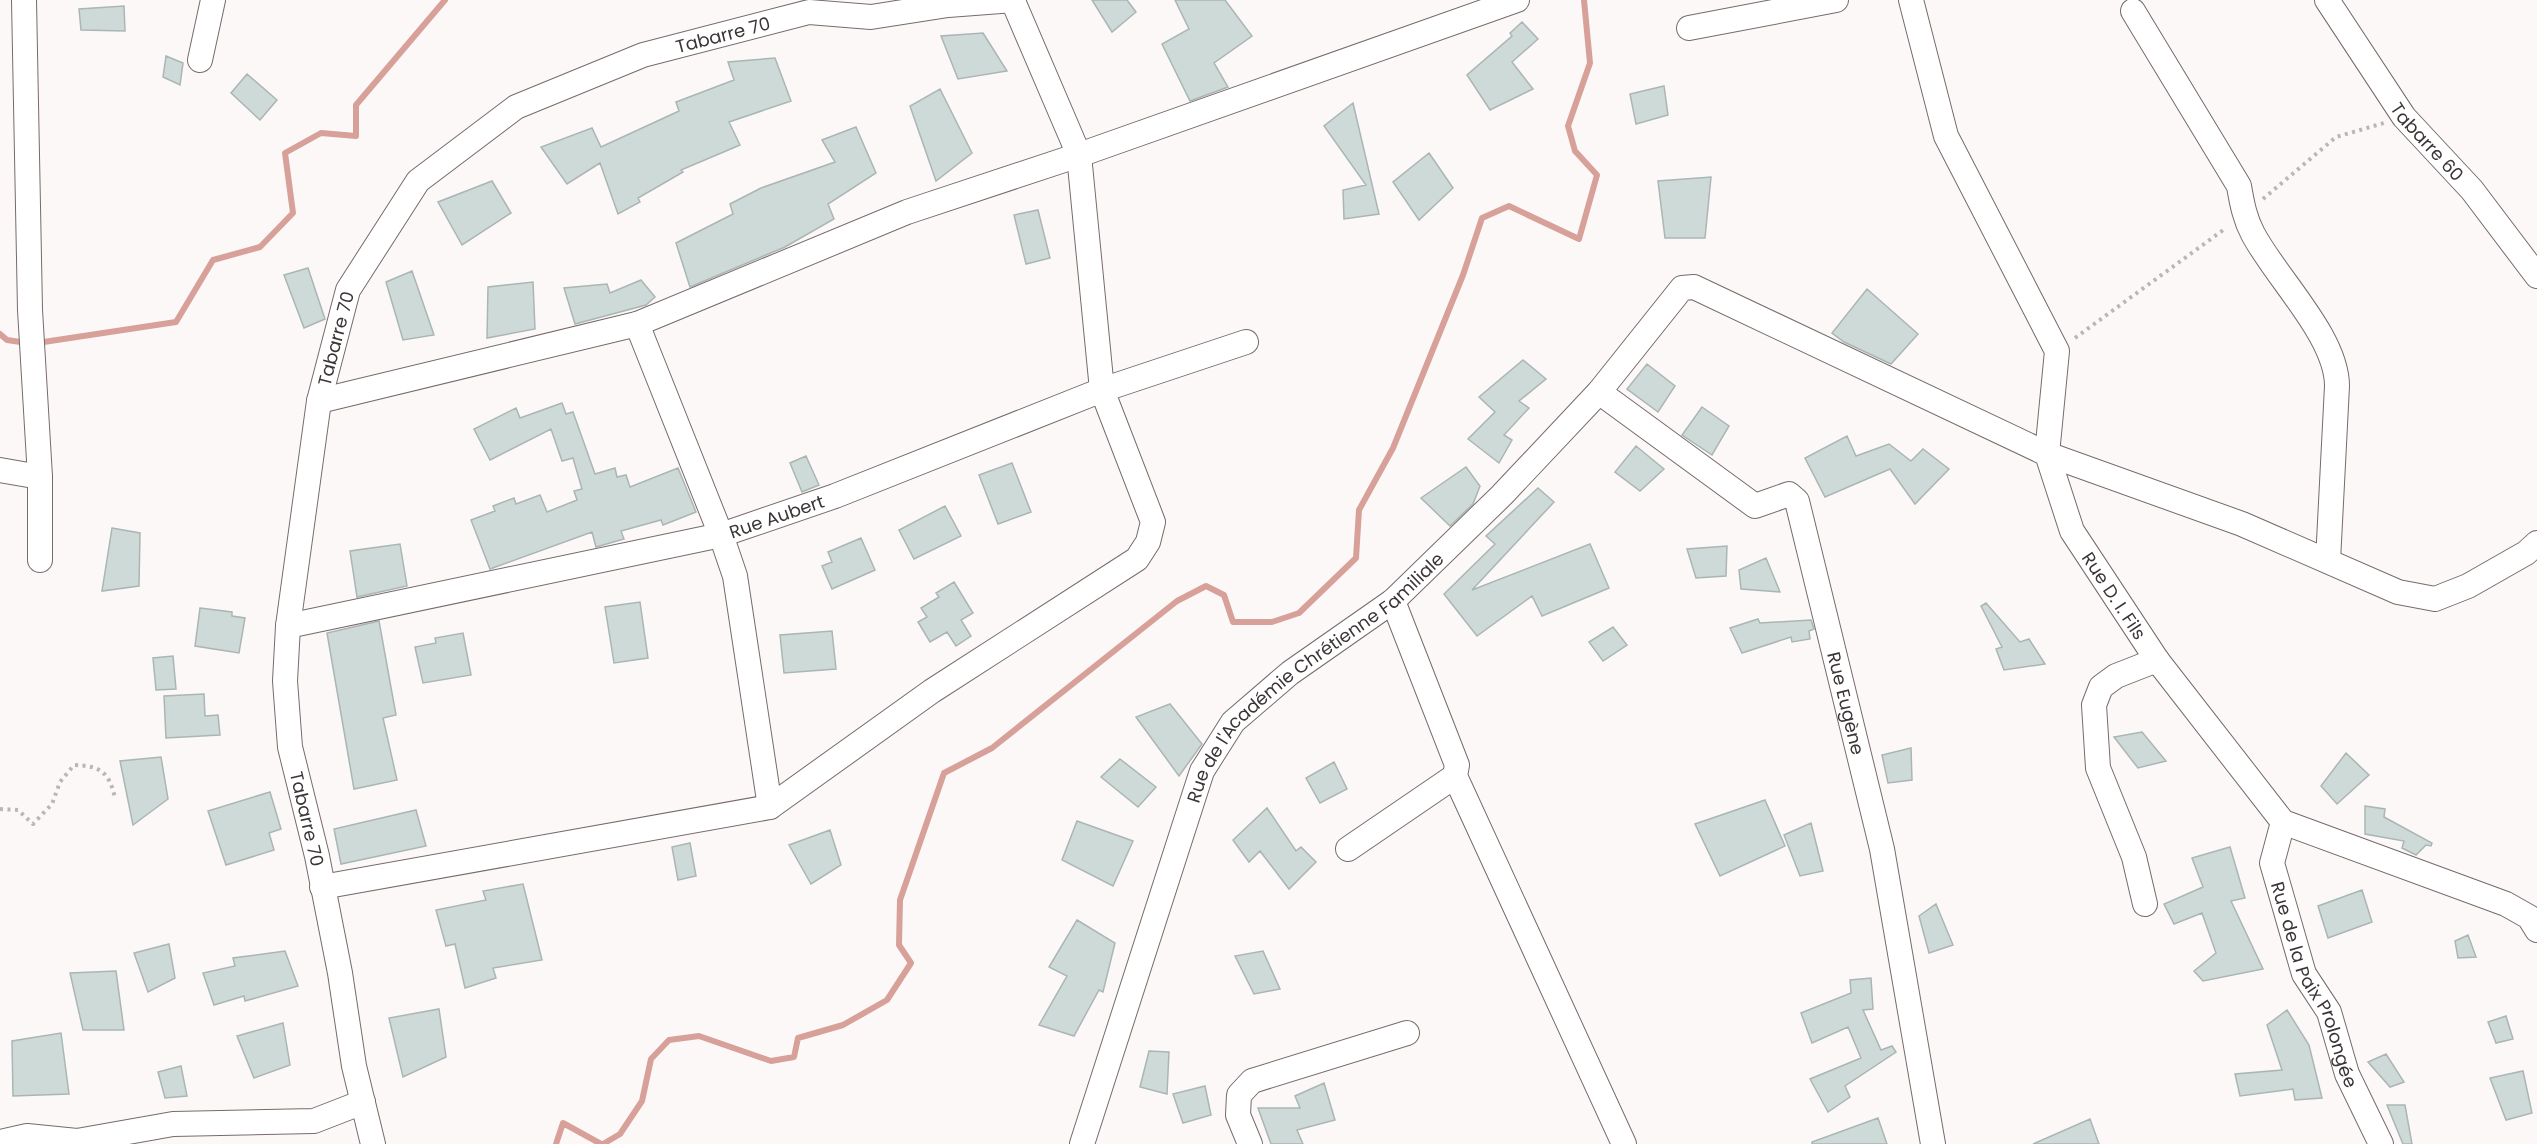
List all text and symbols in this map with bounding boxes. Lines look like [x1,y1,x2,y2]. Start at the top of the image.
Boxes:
street label: Tabarre 70 [673,10,773,59]
street label: Tabarre 60 [2385,97,2470,186]
street label: Tabarre 70 [311,288,360,388]
street label: Rue Aubert [726,488,827,544]
street label: Rue de l'Académie Chrétienne Familiale [1180,546,1449,806]
street label: Rue D. I. Fils [2077,547,2153,644]
street label: Rue Eugène [1822,649,1871,757]
street label: Tabarre 70 [284,769,330,869]
street label: Rue de la Paix Prolongée [2266,879,2364,1092]

